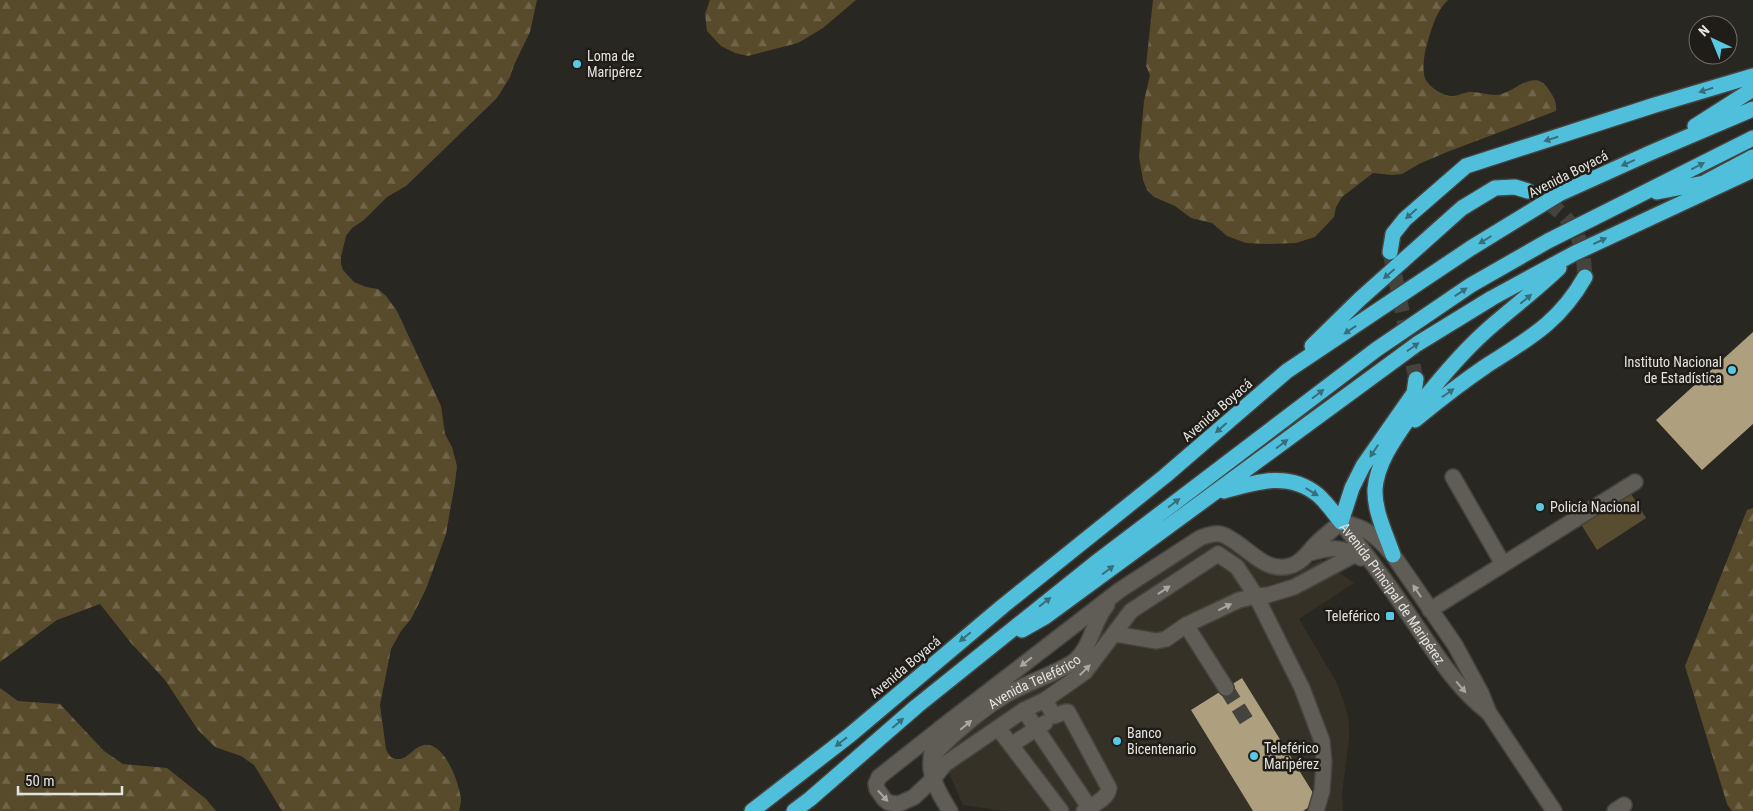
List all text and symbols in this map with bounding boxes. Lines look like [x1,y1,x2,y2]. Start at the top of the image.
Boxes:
north arrow [1688,15,1738,65]
text: N [1695,22,1713,39]
place label: Loma de Maripérez [587,48,642,80]
marker: Loma de Maripérez [571,58,583,70]
one-way arrow [1698,86,1713,94]
one-way arrow [1543,135,1558,143]
street label: Avenida Boyacá [1526,147,1610,201]
one-way arrow [1621,159,1635,167]
one-way arrow [1691,162,1705,170]
one-way arrow [1405,208,1417,220]
one-way arrow [1478,235,1492,244]
one-way arrow [1593,237,1607,245]
one-way arrow [1383,268,1395,280]
one-way arrow [1454,287,1468,297]
one-way arrow [1519,293,1532,304]
one-way arrow [1343,325,1356,334]
one-way arrow [1406,342,1420,352]
place label: Instituto Nacional de Estadística [1624,354,1722,386]
marker: Instituto Nacional de Estadística [1726,364,1738,376]
street label: Avenida Boyacá [1179,375,1255,445]
one-way arrow [1441,388,1455,398]
one-way arrow [1311,389,1324,400]
one-way arrow [1214,423,1227,434]
one-way arrow [1275,439,1289,449]
one-way arrow [1369,444,1379,457]
one-way arrow [1305,487,1318,496]
one-way arrow [1167,498,1181,508]
place label: Policía Nacional [1550,499,1640,515]
marker: Policía Nacional [1534,501,1546,513]
street label: Avenida Principal de Maripérez [1336,519,1448,668]
one-way arrow [1101,565,1114,576]
one-way arrow [1412,584,1422,598]
one-way arrow [1157,585,1170,595]
one-way arrow [1038,597,1051,608]
one-way arrow [1217,602,1232,611]
place label: Teleférico [1325,608,1380,624]
marker: Teleférico [1384,610,1396,622]
one-way arrow [959,632,972,643]
street label: Avenida Boyacá [866,633,944,701]
street label: Avenida Teleférico [985,651,1084,712]
one-way arrow [1019,657,1033,667]
one-way arrow [1079,665,1091,677]
one-way arrow [1456,680,1467,693]
one-way arrow [891,717,903,729]
one-way arrow [960,720,972,731]
place label: Banco Bicentenario [1127,725,1196,757]
marker: Banco Bicentenario [1111,735,1123,747]
one-way arrow [835,736,848,747]
place label: Teleférico Maripérez [1264,740,1319,772]
marker: Teleférico Maripérez [1248,750,1260,762]
scale bar [18,764,121,796]
text: 50 m [25,772,55,790]
one-way arrow [877,790,889,802]

